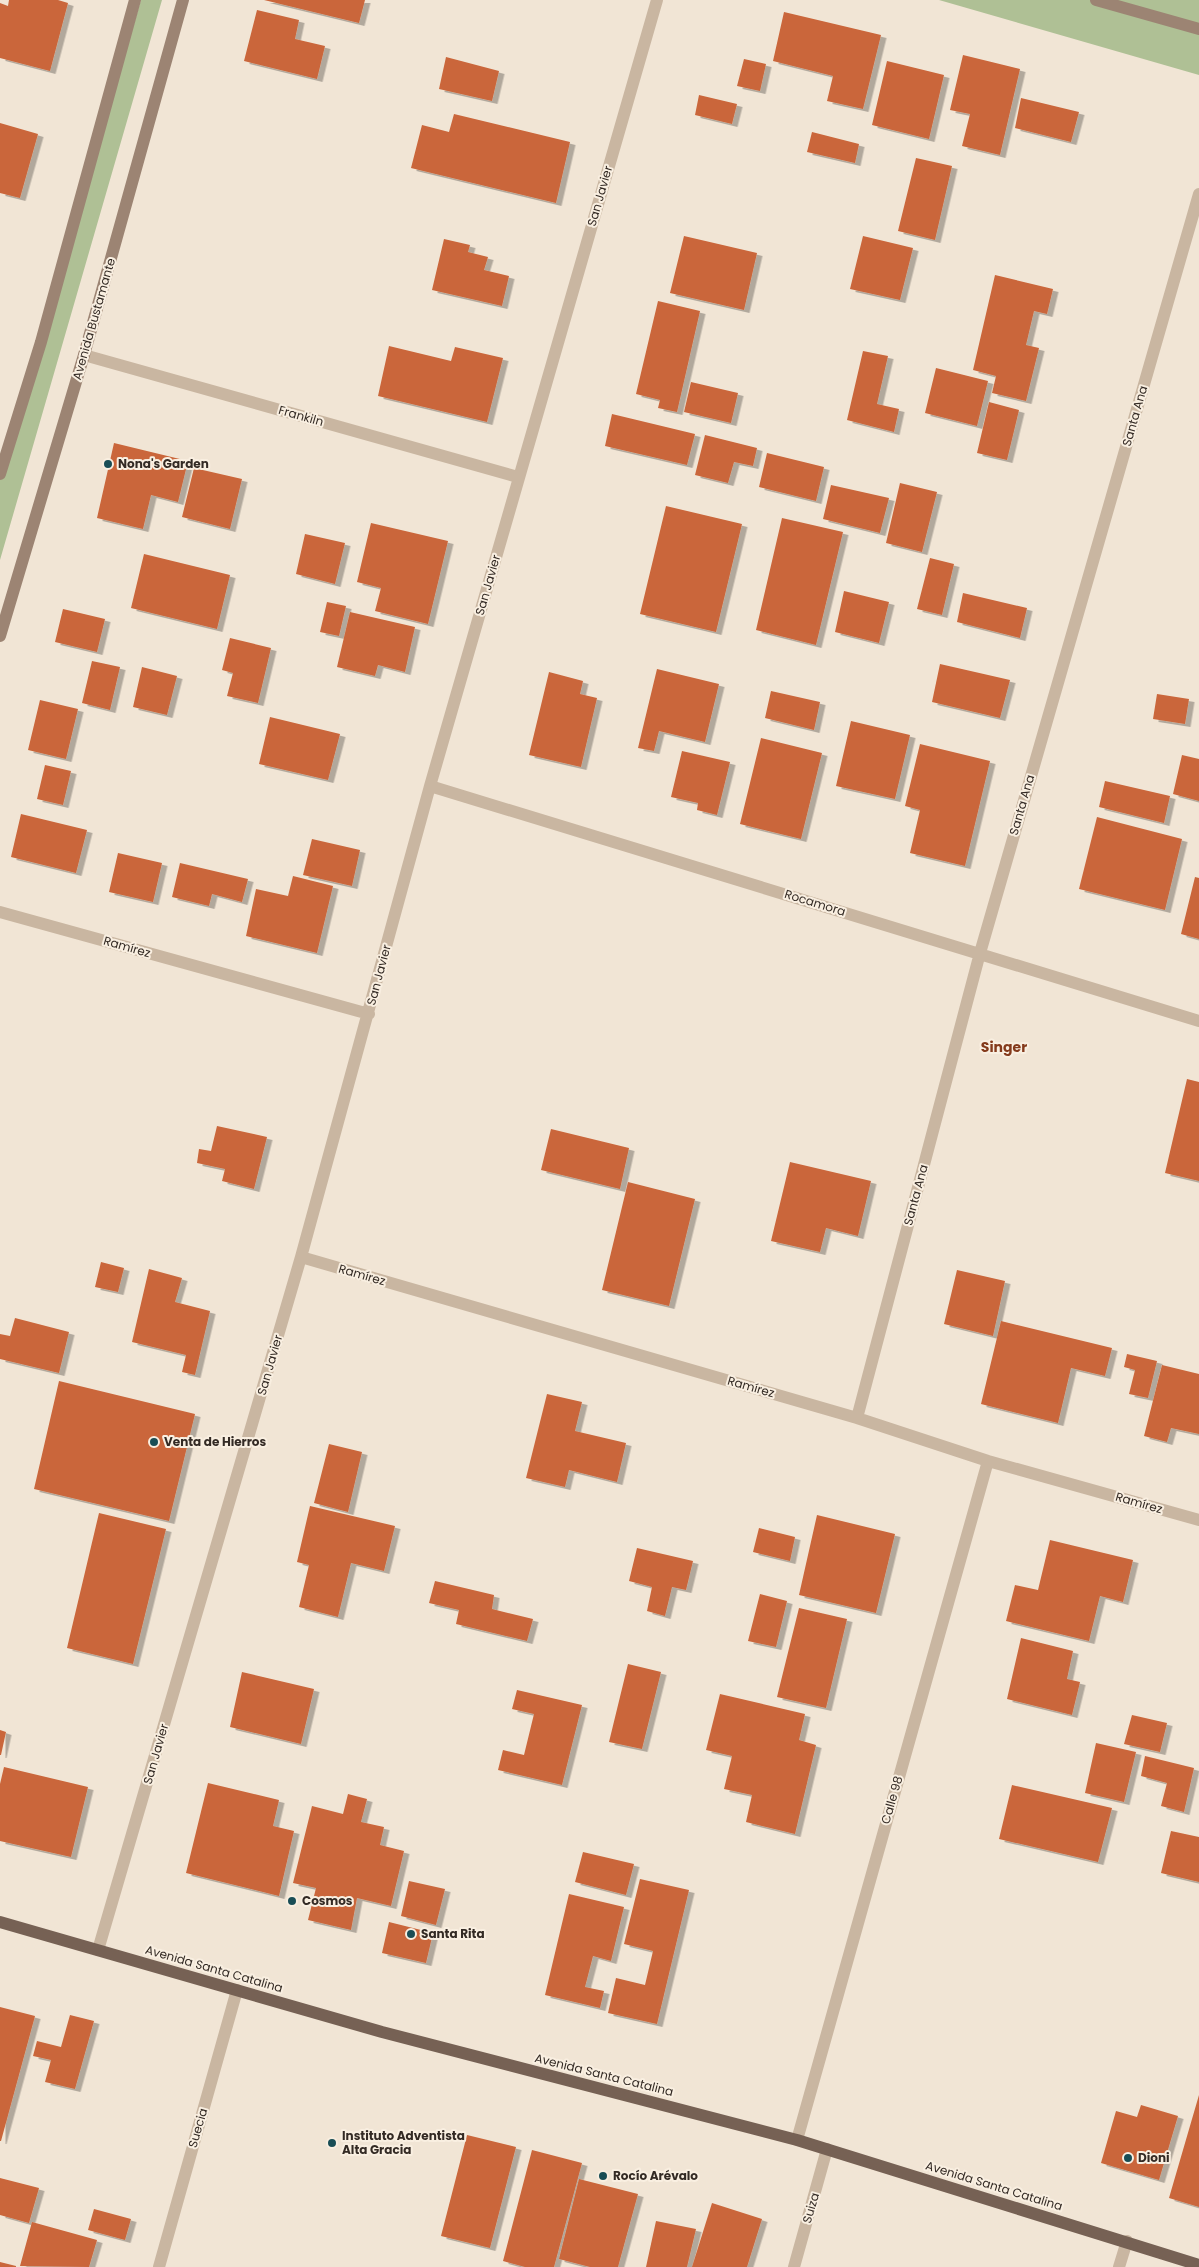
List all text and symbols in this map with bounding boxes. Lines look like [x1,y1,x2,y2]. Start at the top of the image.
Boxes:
street label: San Javier [583,163,616,228]
street label: Avenida Bustamante [68,256,119,382]
street label: Santa Ana [1118,384,1151,448]
street label: Frankiln [277,401,326,430]
place label: Nona's Garden [118,455,209,472]
marker: Nona's Garden [102,458,114,470]
street label: San Javier [471,552,504,617]
street label: Santa Ana [1005,773,1038,837]
street label: Rocamora [783,885,848,920]
street label: Ramírez [102,932,153,961]
street label: San Javier [362,942,395,1007]
district label: Singer [981,1037,1027,1057]
street label: Santa Ana [899,1163,932,1227]
street label: Ramírez [337,1260,388,1289]
street label: San Javier [253,1332,286,1397]
street label: Ramírez [726,1372,777,1401]
place label: Venta de Hierros [164,1433,267,1450]
marker: Venta de Hierros [148,1436,160,1448]
street label: Ramírez [1114,1488,1165,1517]
street label: San Javier [139,1721,172,1786]
street label: Calle 98 [877,1774,906,1826]
place label: Cosmos [302,1892,353,1909]
marker: Cosmos [286,1895,298,1907]
place label: Santa Rita [421,1925,485,1942]
marker: Santa Rita [405,1928,417,1940]
street label: Avenida Santa Catalina [143,1941,285,1996]
street label: Avenida Santa Catalina [533,2049,675,2100]
street label: Suecia [184,2106,211,2150]
place label: Instituto Adventista Alta Gracia [342,2127,465,2158]
marker: Instituto Adventista Alta Gracia [326,2137,338,2149]
place label: Dioni [1138,2149,1170,2166]
marker: Dioni [1122,2152,1134,2164]
street label: Avenida Santa Catalina [924,2157,1065,2214]
place label: Rocío Arévalo [613,2167,698,2184]
marker: Rocío Arévalo [597,2170,609,2182]
street label: Suiza [798,2190,823,2225]

